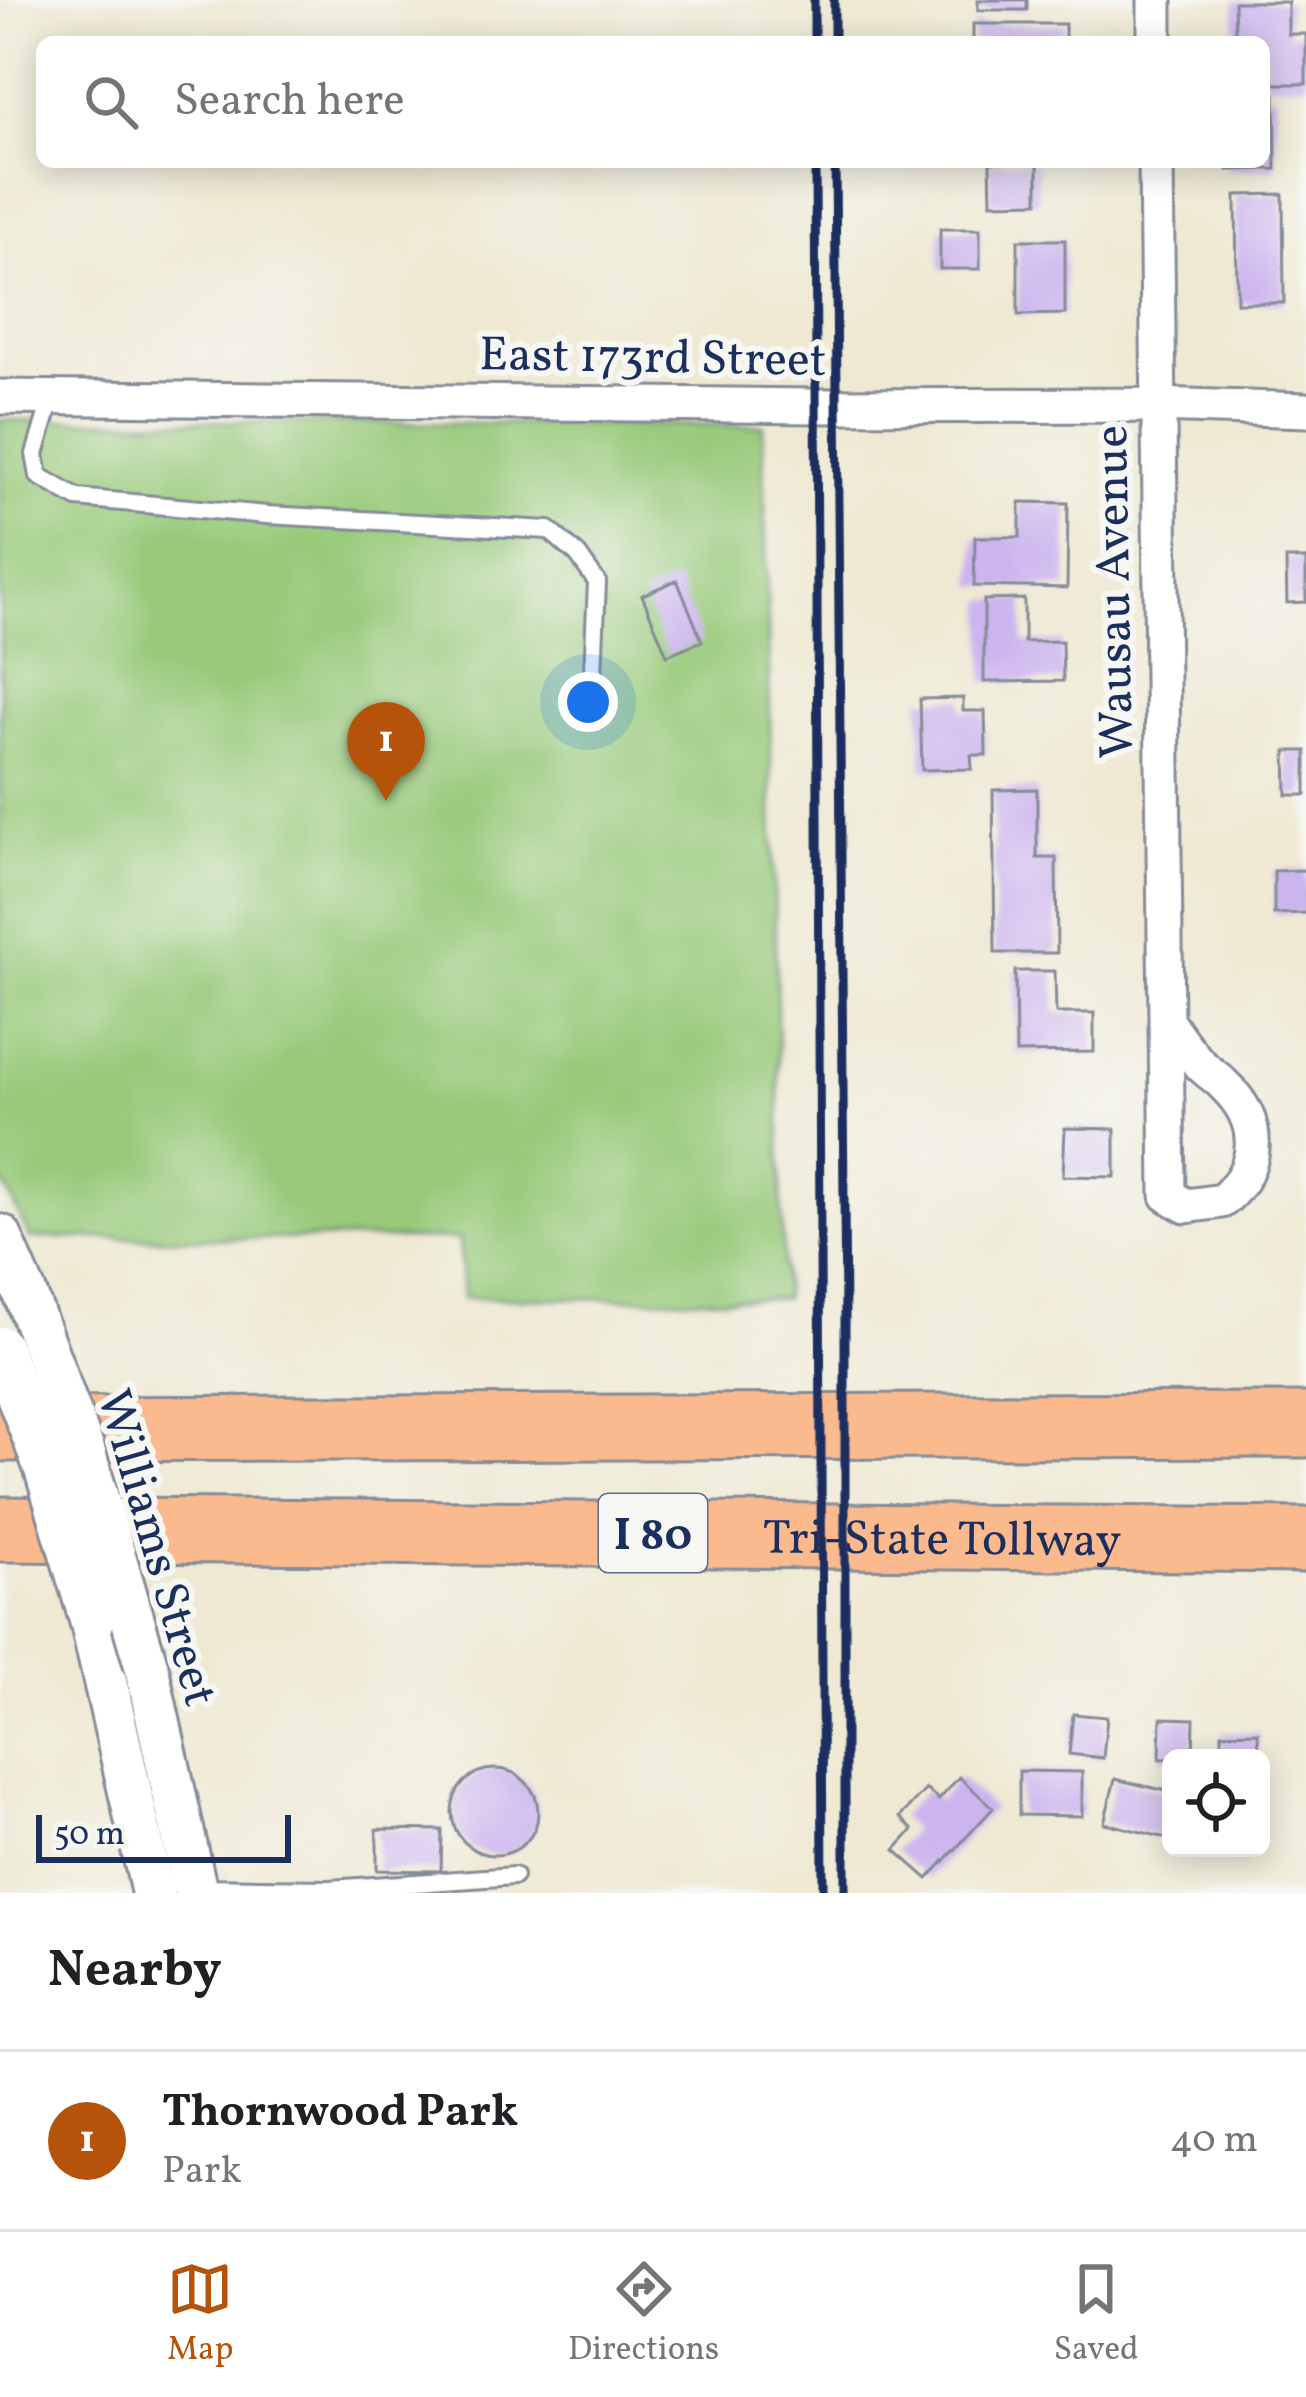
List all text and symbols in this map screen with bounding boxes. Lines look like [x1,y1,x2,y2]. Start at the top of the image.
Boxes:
search box [36,36,1270,168]
icon: search [78,69,144,135]
text: Search here [174,71,405,134]
street label: East 173rd Street [479,323,827,396]
street label: Wausau Avenue [1080,424,1153,759]
your location [558,672,618,732]
pin: 1 [347,702,425,801]
street label: Williams Street [77,1382,232,1714]
road number: I 80 [599,1494,707,1572]
street label: Tri-State Tollway [762,1506,1122,1576]
map controls [1162,1749,1270,1857]
button: locate [1162,1749,1270,1857]
scale bar [36,1809,291,1862]
text: 50 m [54,1813,125,1859]
text: Nearby [48,1936,222,2007]
text: Thornwood Park [162,2082,518,2145]
text: 1 [79,2114,95,2168]
text: 40 m [1170,2114,1258,2168]
text: Park [162,2145,242,2199]
tab: Map [167,2256,233,2374]
tab: Directions [568,2256,719,2374]
tab: Saved [1054,2256,1139,2374]

